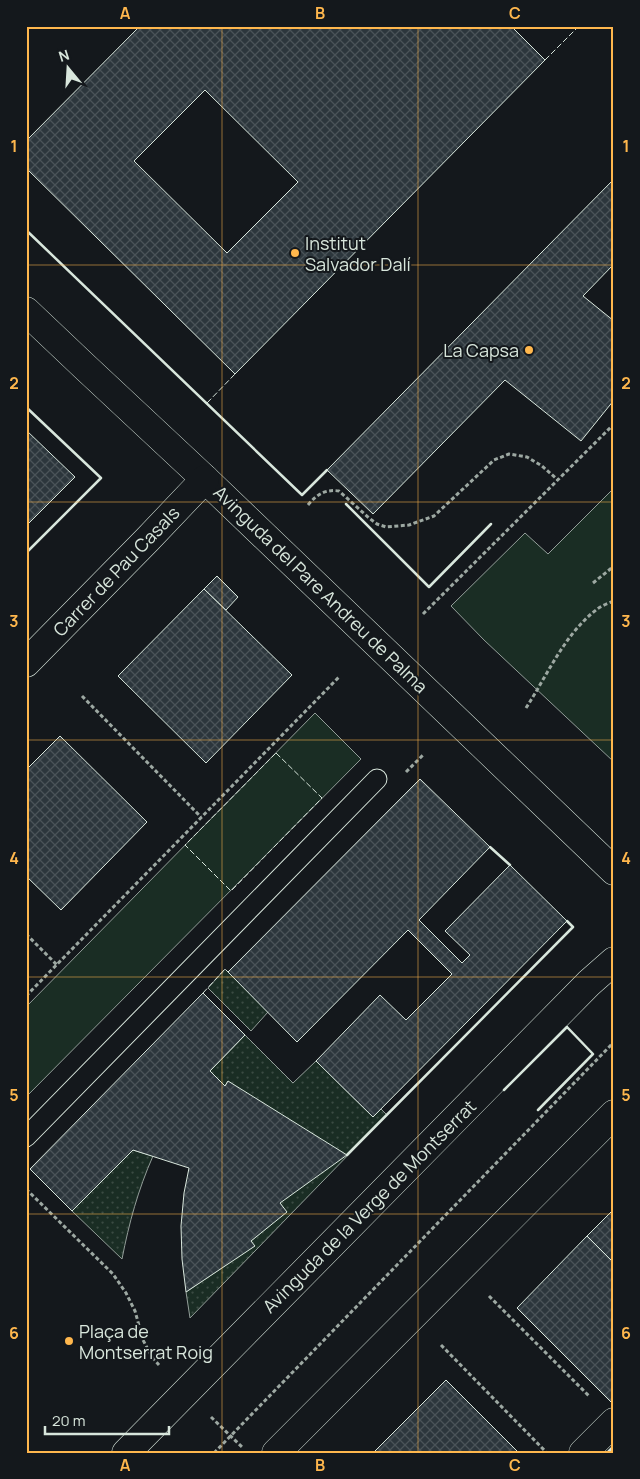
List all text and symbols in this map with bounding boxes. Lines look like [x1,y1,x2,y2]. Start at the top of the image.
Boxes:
text: A [120,2,131,24]
text: B [315,2,325,24]
text: C [509,2,521,24]
north arrow [42,42,92,92]
text: N [56,45,72,66]
text: 1 [10,135,18,157]
text: 1 [622,135,630,157]
place label: Institut Salvador Dalí [305,231,411,276]
marker: Institut Salvador Dalí [289,247,301,259]
place label: La Capsa [443,338,519,362]
marker: La Capsa [523,344,535,356]
text: 2 [9,372,19,394]
text: 2 [621,372,631,394]
street label: Avinguda del Pare Andreu de Palma [209,480,433,698]
street label: Carrer de Pau Casals [48,501,184,641]
text: 3 [9,610,19,632]
text: 3 [621,610,631,632]
text: 4 [9,847,19,869]
text: 4 [621,847,631,869]
text: 5 [9,1084,19,1106]
text: 5 [621,1084,631,1106]
street label: Avinguda de la Verge de Montserrat [257,1094,481,1318]
place label: Plaça de Montserrat Roig [79,1319,213,1364]
text: 6 [9,1322,19,1344]
text: 6 [621,1322,631,1344]
marker: Plaça de Montserrat Roig [63,1335,75,1347]
scale bar [45,1404,169,1436]
text: 20 m [52,1410,85,1431]
text: A [120,1454,131,1476]
text: B [315,1454,325,1476]
text: C [509,1454,521,1476]

